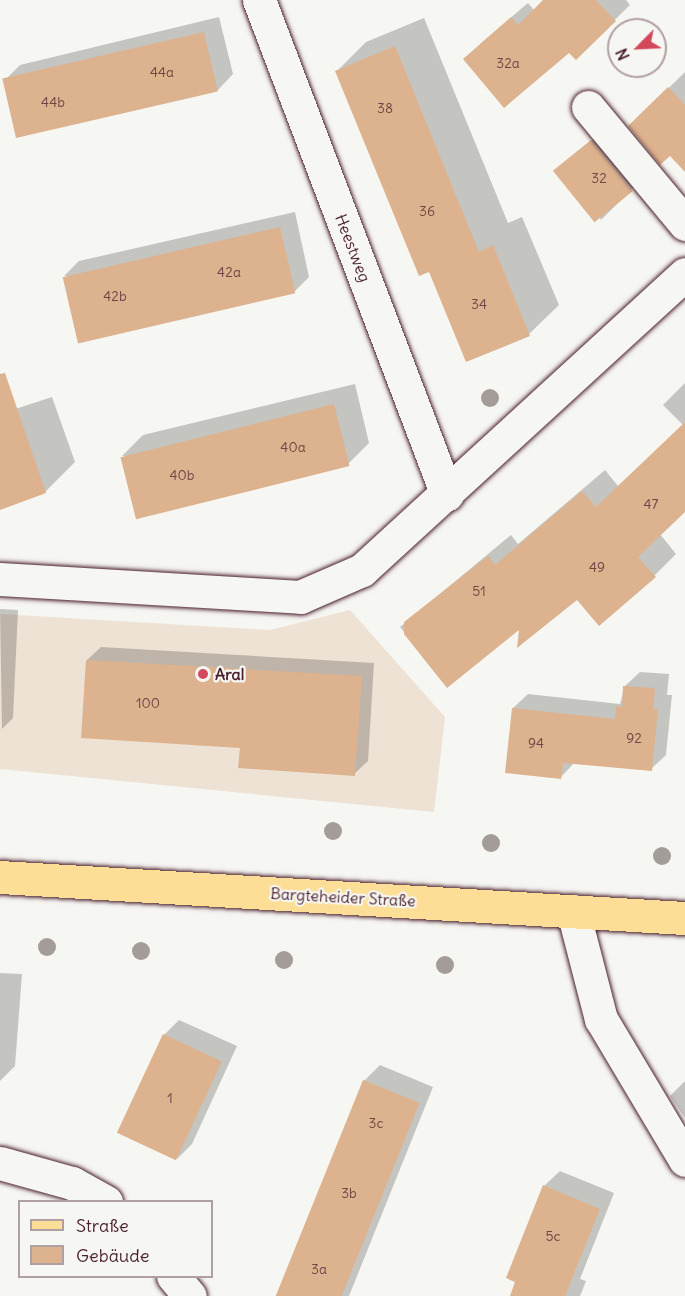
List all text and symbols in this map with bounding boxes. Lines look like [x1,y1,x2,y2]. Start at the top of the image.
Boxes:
north arrow [607,18,667,78]
text: N [611,45,634,64]
house number: 32a [496,55,520,71]
house number: 44a [150,64,174,80]
house number: 44b [41,94,65,110]
house number: 38 [377,100,393,116]
house number: 32 [591,170,607,186]
house number: 36 [419,203,435,219]
street label: Heestweg [331,211,375,285]
house number: 42a [217,264,241,280]
house number: 42b [103,288,127,304]
house number: 34 [471,296,487,312]
house number: 40a [280,439,306,455]
house number: 40b [169,467,195,483]
house number: 47 [644,496,658,512]
house number: 49 [589,559,605,575]
house number: 51 [472,583,486,599]
place label: Aral [215,664,244,684]
marker: Aral [196,667,210,681]
house number: 100 [136,695,160,711]
house number: 92 [626,730,642,746]
house number: 94 [528,735,544,751]
street label: Bargteheider Straße [270,884,416,910]
house number: 1 [167,1090,173,1106]
house number: 3c [368,1115,384,1131]
house number: 3b [341,1185,357,1201]
legend [18,1200,213,1278]
text: Straße [76,1214,129,1237]
house number: 5c [545,1228,561,1244]
text: Gebäude [76,1244,149,1267]
house number: 3a [311,1261,327,1277]

